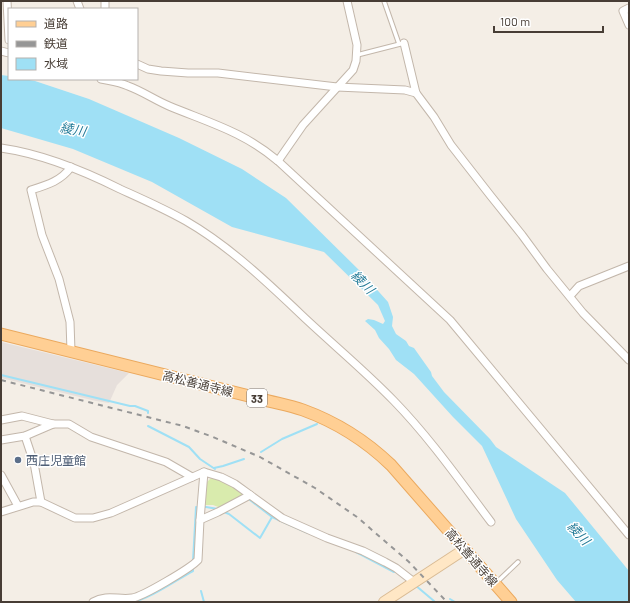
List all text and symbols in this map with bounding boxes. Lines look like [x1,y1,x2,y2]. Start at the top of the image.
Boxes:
legend [8,8,138,80]
scale bar [494,8,603,34]
text: 100 m [500,14,530,28]
text: 道路 [44,16,68,30]
text: 鉄道 [44,36,68,50]
text: 水域 [44,56,68,70]
water label: 綾川 [59,119,89,139]
water label: 綾川 [348,267,379,298]
street label: 高松善通寺線 [161,367,235,399]
road number: 33 [247,389,267,407]
place label: 西庄児童館 [26,453,86,467]
marker: 西庄児童館 [13,455,23,465]
water label: 綾川 [564,518,595,549]
street label: 高松善通寺線 [443,525,501,589]

